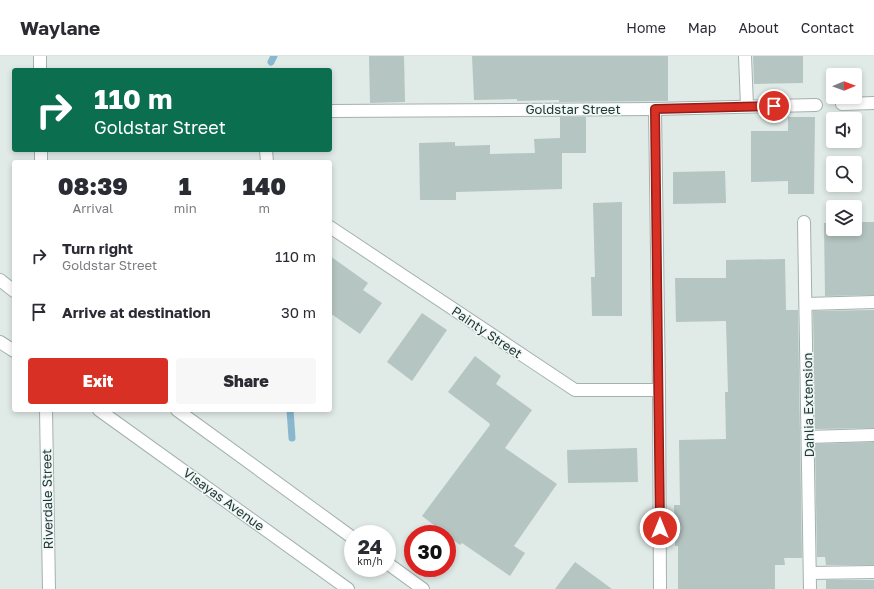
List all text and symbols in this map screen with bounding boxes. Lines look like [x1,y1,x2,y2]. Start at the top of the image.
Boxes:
text: Waylane [20,16,100,39]
text: Home [626,19,666,36]
text: Map [688,19,716,36]
text: About [738,19,779,36]
text: Contact [801,19,854,36]
north arrow [826,68,862,104]
map controls [826,68,862,236]
text: 110 m [94,82,173,115]
icon: right [28,84,80,136]
pin [757,89,791,123]
icon: arrive [763,95,785,117]
street label: Goldstar Street [525,101,621,117]
button: sound [826,112,862,148]
text: Goldstar Street [94,116,226,138]
button: search [826,156,862,192]
text: 08:39 [58,171,128,200]
text: 1 [179,171,192,200]
text: 140 [242,171,286,200]
text: Arrival [72,200,113,216]
text: min [174,200,197,216]
text: m [259,200,270,216]
button: layers [826,200,862,236]
text: Turn right [62,239,133,257]
icon: right [28,245,50,267]
text: 110 m [275,247,316,265]
text: Goldstar Street [62,257,157,273]
icon: arrive [28,301,50,323]
text: Arrive at destination [62,303,211,321]
text: 30 m [281,303,316,321]
street label: Painty Street [449,303,525,361]
street label: Dahlia Extension [799,352,817,458]
button: Exit [28,358,168,404]
button: Share [176,358,316,404]
street label: Riverdale Street [38,449,56,549]
street label: Visayas Avenue [180,464,268,534]
position arrow [639,507,681,549]
speed limit sign: 30 [404,525,456,577]
text: 24 [358,534,382,558]
text: km/h [357,555,383,567]

